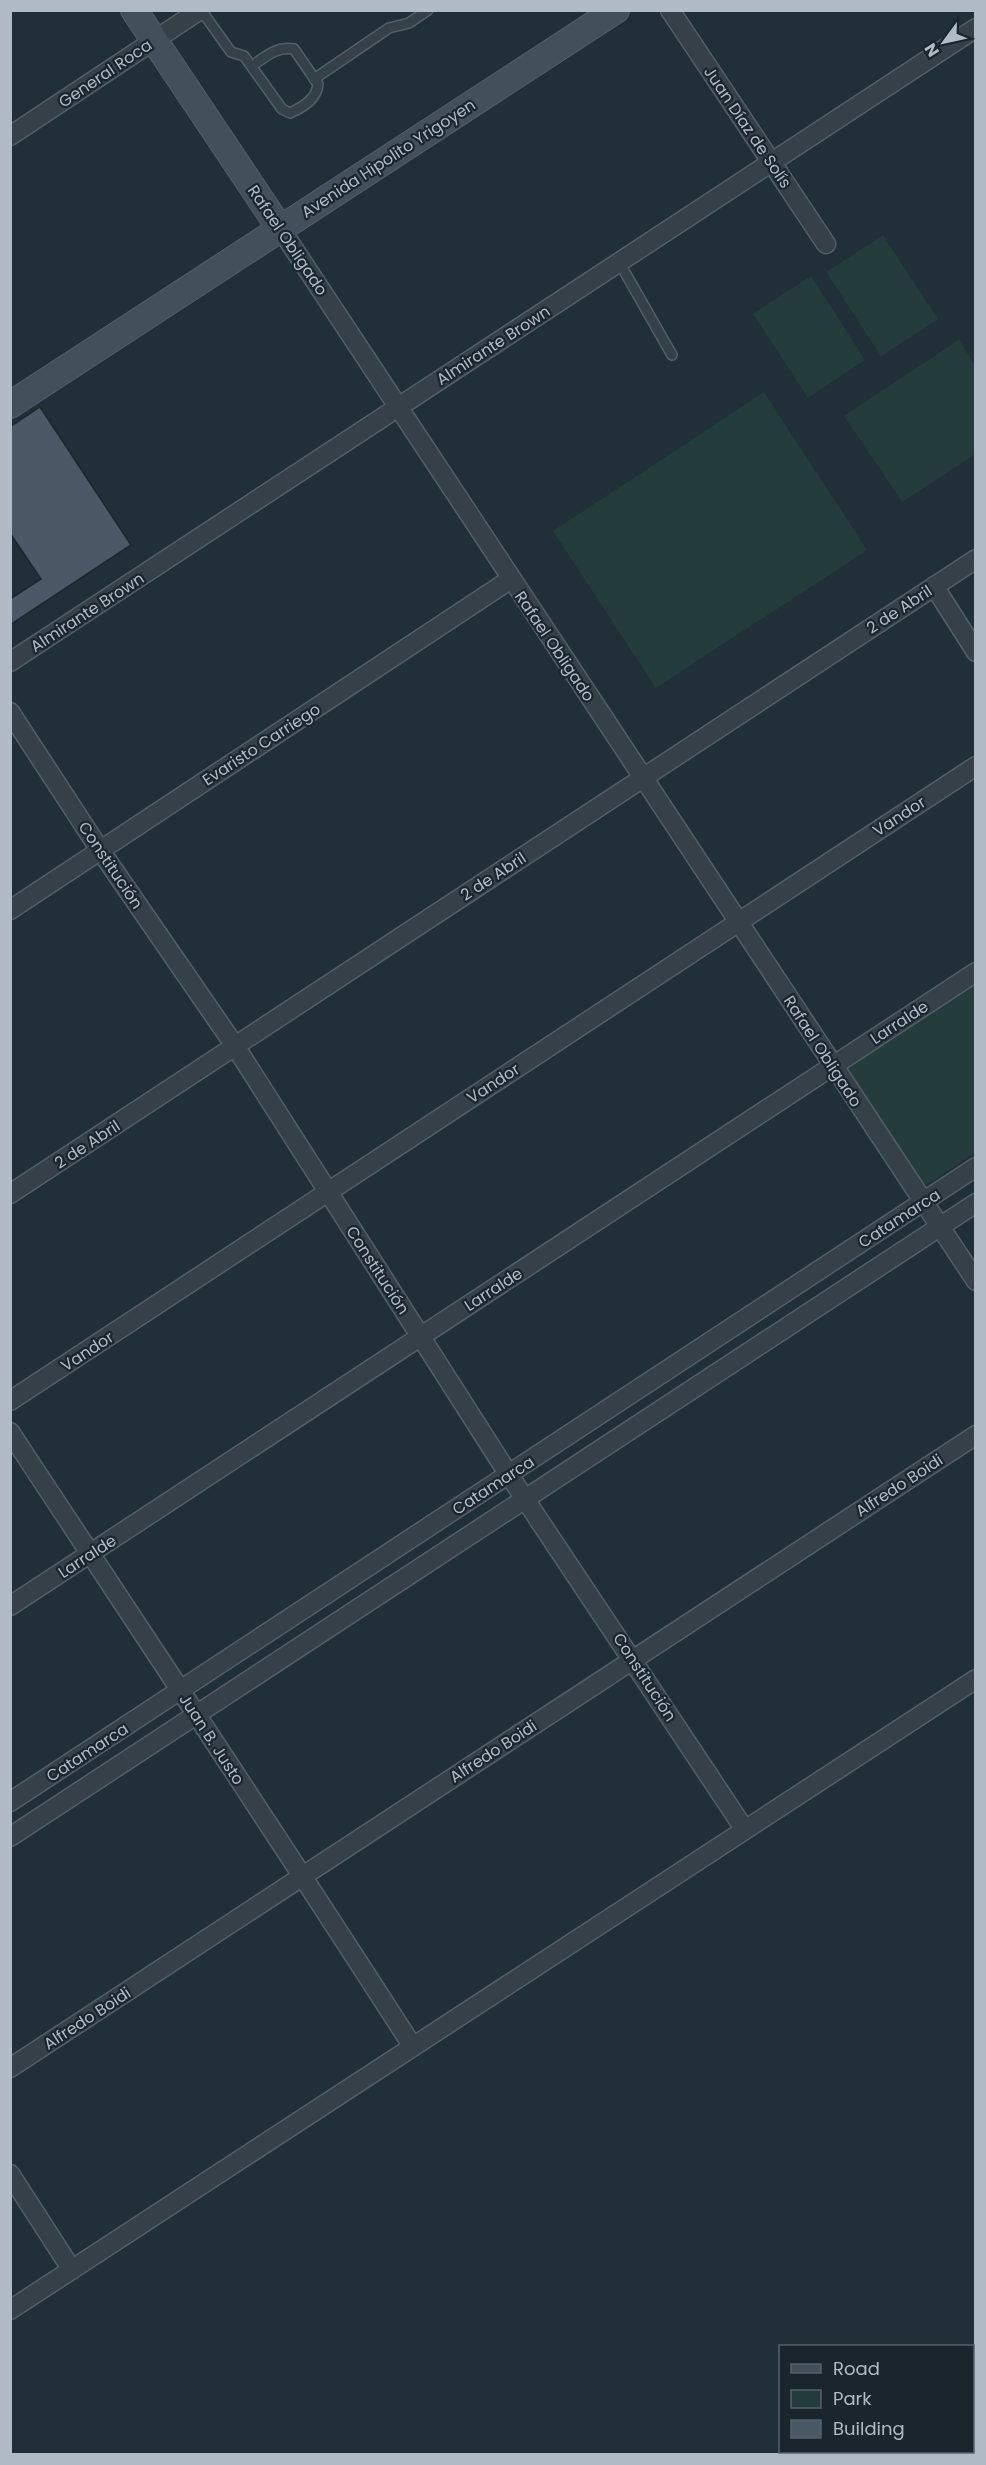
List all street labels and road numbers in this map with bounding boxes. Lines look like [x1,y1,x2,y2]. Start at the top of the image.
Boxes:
street label: General Roca [54,34,156,113]
street label: Juan Díaz de Solís [698,62,797,193]
street label: Avenida Hipolito Yrigoyen [297,93,480,223]
street label: Rafael Obligado [242,180,333,300]
street label: Almirante Brown [432,300,555,391]
street label: Almirante Brown [26,567,149,658]
street label: 2 de Abril [862,580,937,639]
street label: Rafael Obligado [509,586,600,706]
street label: Evaristo Carriego [198,698,325,791]
street label: Vandor [868,791,930,842]
street label: Constitución [73,817,148,914]
street label: 2 de Abril [456,847,531,906]
street label: Rafael Obligado [778,991,867,1112]
street label: Larralde [866,995,933,1050]
street label: Vandor [462,1058,524,1109]
street label: 2 de Abril [50,1115,125,1174]
street label: Catamarca [854,1183,945,1254]
street label: Constitución [340,1222,415,1319]
street label: Larralde [460,1262,527,1317]
street label: Vandor [56,1326,118,1377]
street label: Alfredo Boidi [851,1449,947,1522]
street label: Catamarca [448,1450,539,1521]
street label: Larralde [54,1529,121,1584]
street label: Constitución [607,1629,682,1726]
street label: Juan B. Justo [173,1689,250,1789]
street label: Alfredo Boidi [445,1715,541,1788]
street label: Catamarca [42,1717,133,1788]
street label: Alfredo Boidi [39,1982,135,2055]

